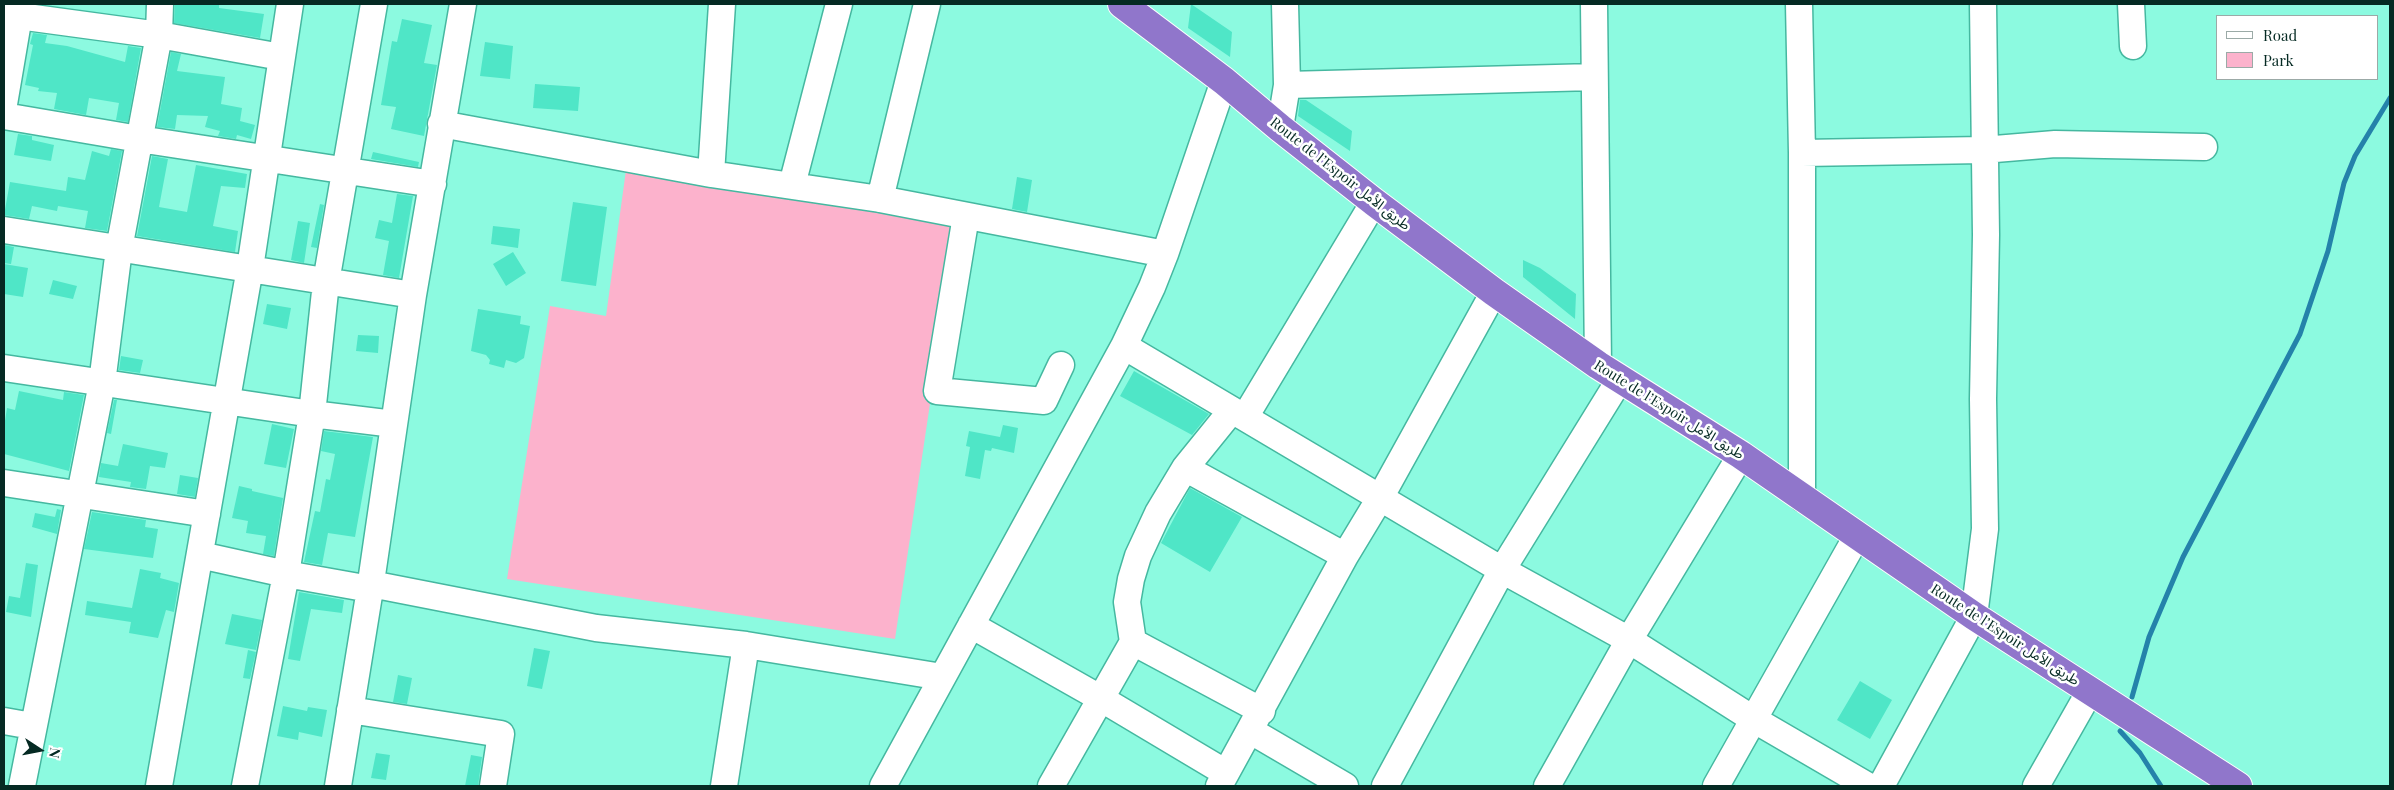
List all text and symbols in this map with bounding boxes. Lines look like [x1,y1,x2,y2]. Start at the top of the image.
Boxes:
legend [2216,15,2379,80]
text: Road [2263,25,2297,45]
text: Park [2263,50,2294,70]
street label: Route de l’Espoir طريق الأمل [1266,114,1414,234]
street label: Route de l’Espoir طريق الأمل [1591,357,1747,463]
street label: Route de l’Espoir طريق الأمل [1928,581,2082,689]
north arrow [15,725,65,775]
text: N [45,746,66,760]

